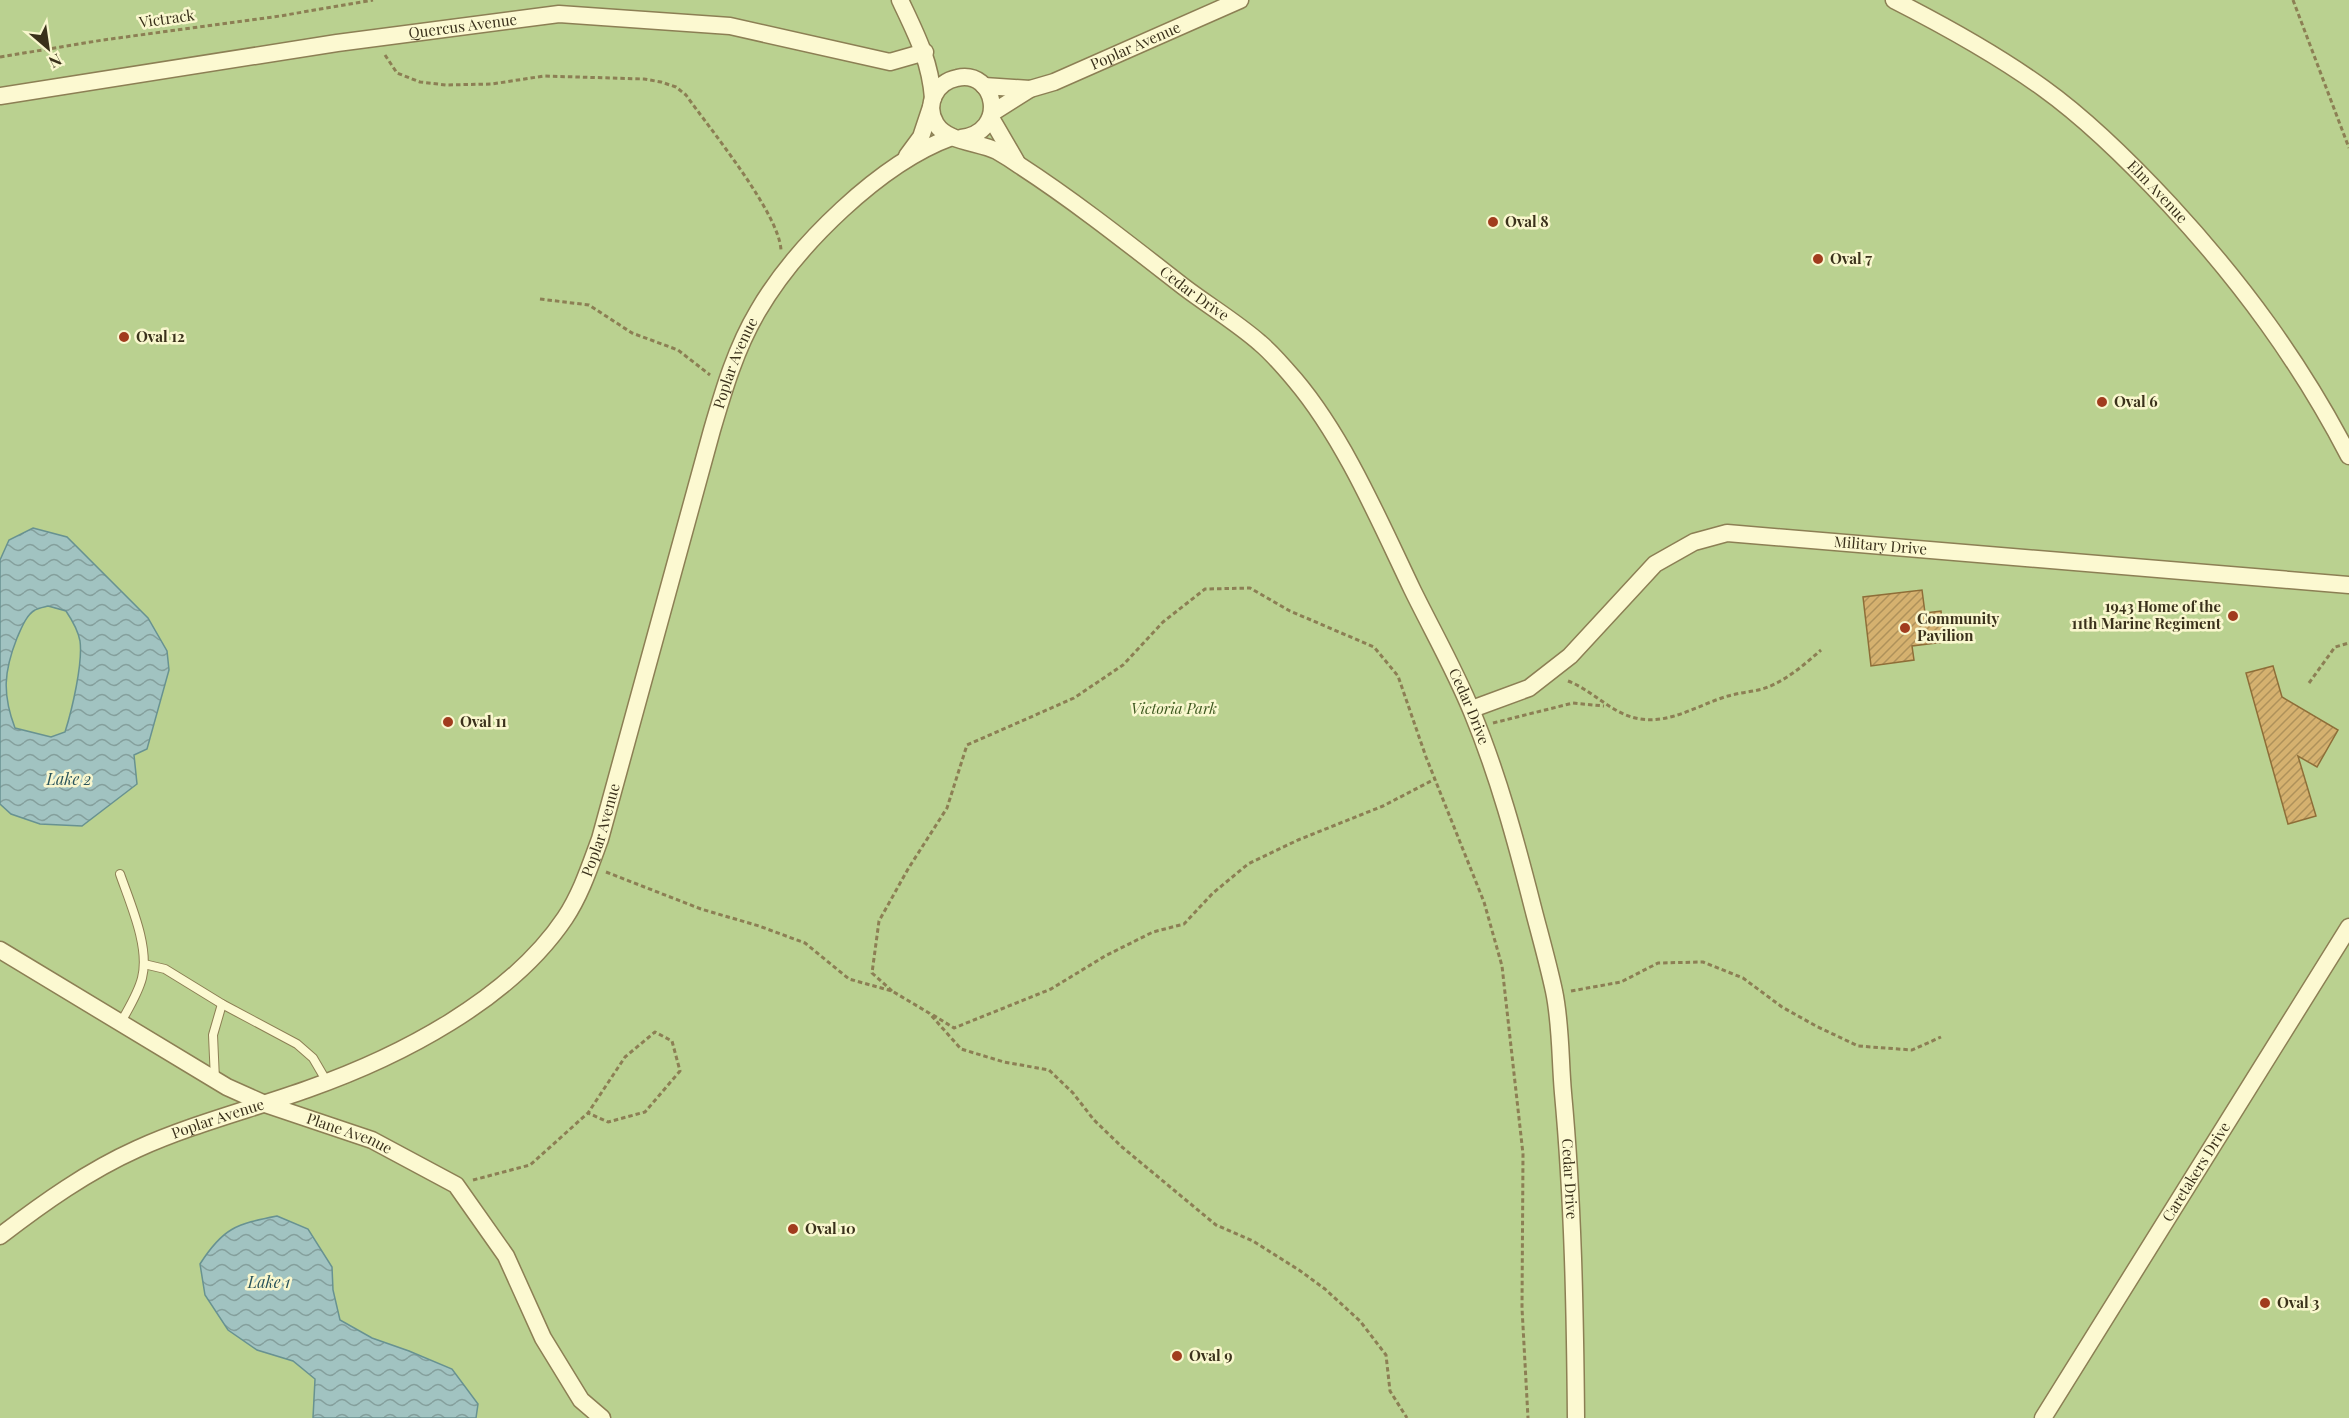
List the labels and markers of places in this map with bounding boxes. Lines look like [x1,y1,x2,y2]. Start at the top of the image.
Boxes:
place label: Oval 8 [1505,211,1549,231]
marker: Oval 8 [1486,215,1500,229]
place label: Oval 7 [1830,248,1872,268]
marker: Oval 7 [1811,252,1825,266]
place label: Oval 12 [136,326,185,346]
marker: Oval 12 [117,330,131,344]
place label: Oval 6 [2114,391,2158,411]
marker: Oval 6 [2095,395,2109,409]
place label: 1943 Home of the 11th Marine Regiment [2072,596,2222,633]
place label: Community Pavilion [1917,608,2000,645]
marker: 1943 Home of the 11th Marine Regiment [2226,609,2240,623]
marker: Community Pavilion [1898,621,1912,635]
place label: Oval 11 [460,711,507,731]
marker: Oval 11 [441,715,455,729]
place label: Oval 10 [805,1218,856,1238]
marker: Oval 10 [786,1222,800,1236]
place label: Oval 3 [2277,1292,2319,1312]
marker: Oval 3 [2258,1296,2272,1310]
place label: Oval 9 [1189,1345,1233,1365]
marker: Oval 9 [1170,1349,1184,1363]

